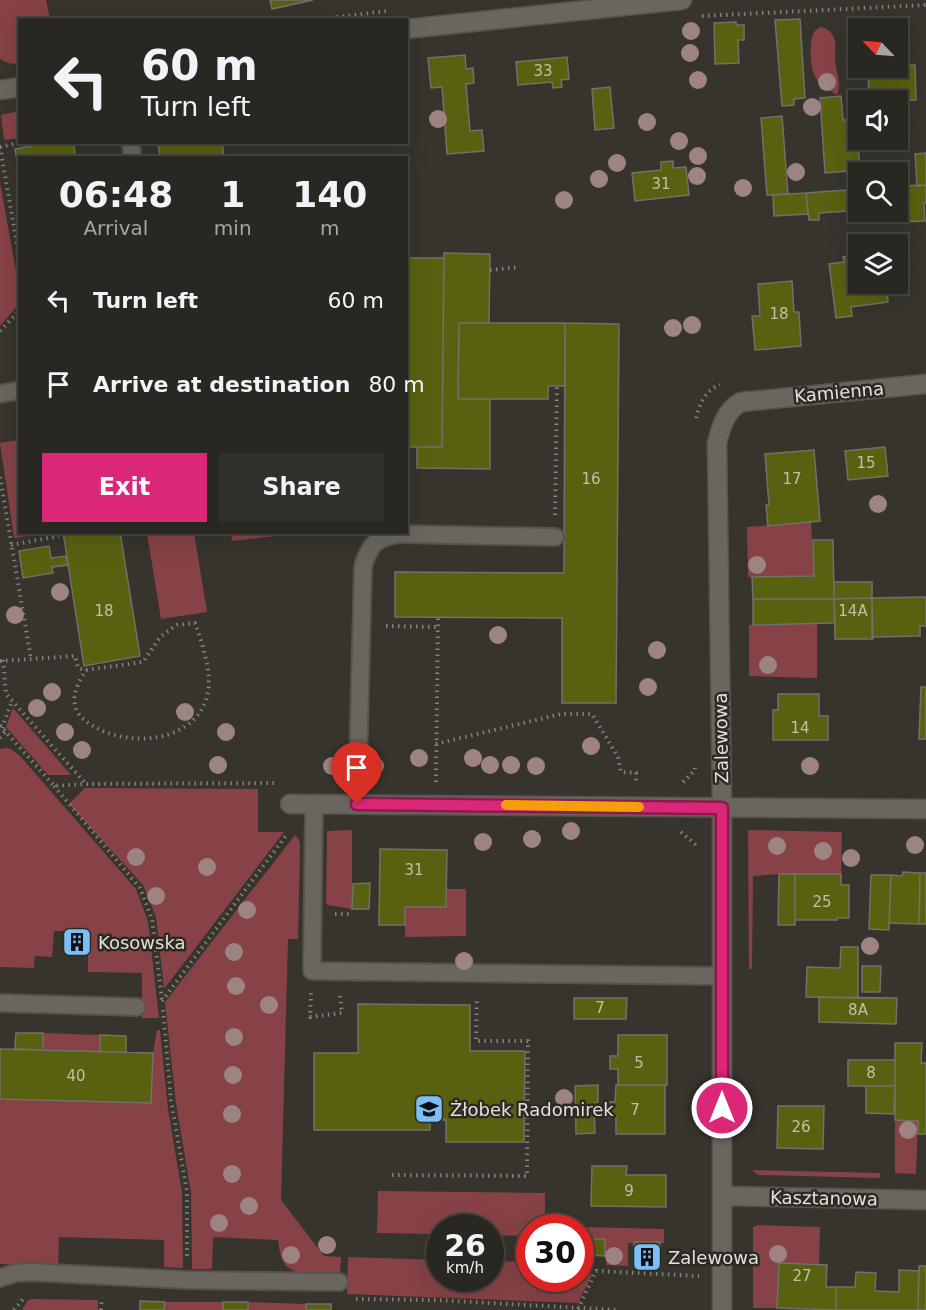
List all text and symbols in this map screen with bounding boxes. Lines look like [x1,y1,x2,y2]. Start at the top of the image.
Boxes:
north arrow [848,18,908,78]
map controls [848,18,908,294]
text: 60 m [141,41,258,90]
icon: left [42,42,120,120]
house number: 33 [533,62,553,80]
button: sound [848,90,908,150]
text: Turn left [141,91,251,122]
button: search [848,162,908,222]
text: 06:48 [59,174,173,215]
text: 1 [220,174,245,215]
text: 140 [292,174,367,215]
house number: 31 [651,175,671,193]
text: Arrival [83,216,148,240]
text: min [214,216,252,240]
text: m [320,216,340,240]
button: layers [848,234,908,294]
icon: left [42,284,75,317]
text: Turn left [93,288,198,313]
text: 60 m [328,288,384,313]
house number: 18 [769,305,789,323]
icon: arrive [42,368,75,401]
text: Arrive at destination [93,372,350,397]
text: 80 m [368,372,425,397]
street label: Kamienna [793,378,885,406]
button: Exit [42,453,207,522]
button: Share [219,453,384,522]
house number: 15 [856,454,876,472]
house number: 16 [581,470,601,488]
house number: 17 [782,470,802,488]
house number: 18 [94,602,114,620]
house number: 14A [838,602,868,620]
street label: Zalewowa [710,692,732,784]
house number: 14 [790,719,810,737]
pin [331,742,382,804]
icon: arrive [340,751,373,784]
house number: 31 [404,861,424,879]
house number: 25 [812,893,832,911]
building icon: Kosowska [61,926,93,958]
place label: Kosowska [98,932,186,953]
house number: 7 [595,999,605,1017]
house number: 8A [848,1001,869,1019]
house number: 5 [634,1054,644,1072]
house number: 8 [866,1064,876,1082]
house number: 40 [66,1067,86,1085]
position arrow [690,1076,754,1140]
school or university icon: Żłobek Radomirek [413,1093,445,1125]
place label: Żłobek Radomirek [450,1099,614,1120]
house number: 7 [630,1101,640,1119]
house number: 26 [791,1118,811,1136]
house number: 9 [624,1182,634,1200]
street label: Kasztanowa [770,1187,878,1209]
speed limit sign: 30 [516,1214,594,1292]
text: 26 [444,1228,486,1263]
building icon: Zalewowa [631,1241,663,1273]
place label: Zalewowa [668,1247,759,1268]
text: km/h [446,1259,484,1277]
house number: 27 [792,1267,812,1285]

